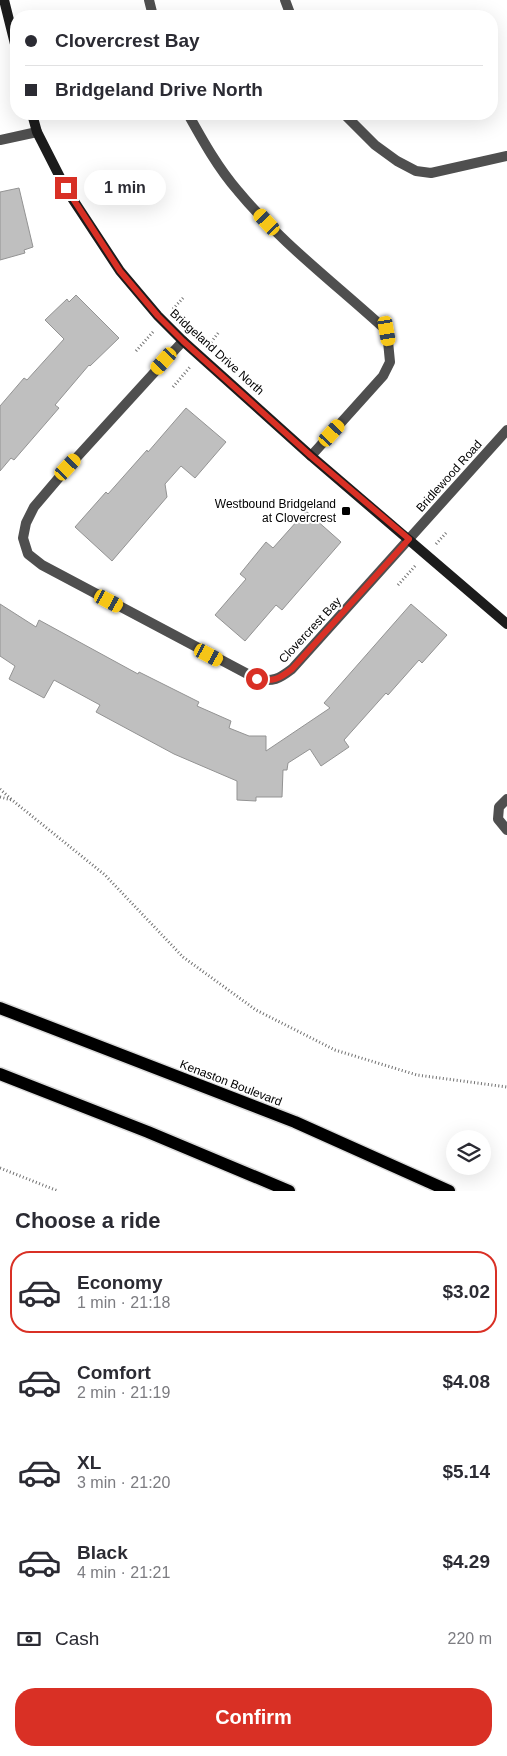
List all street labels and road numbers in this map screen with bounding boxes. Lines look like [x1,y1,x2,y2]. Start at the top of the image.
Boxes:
street label: Bridgeland Drive North [167,306,267,398]
street label: Bridlewood Road [413,437,485,515]
street label: Clovercrest Bay [276,594,344,666]
street label: Kenaston Boulevard [178,1057,284,1109]

